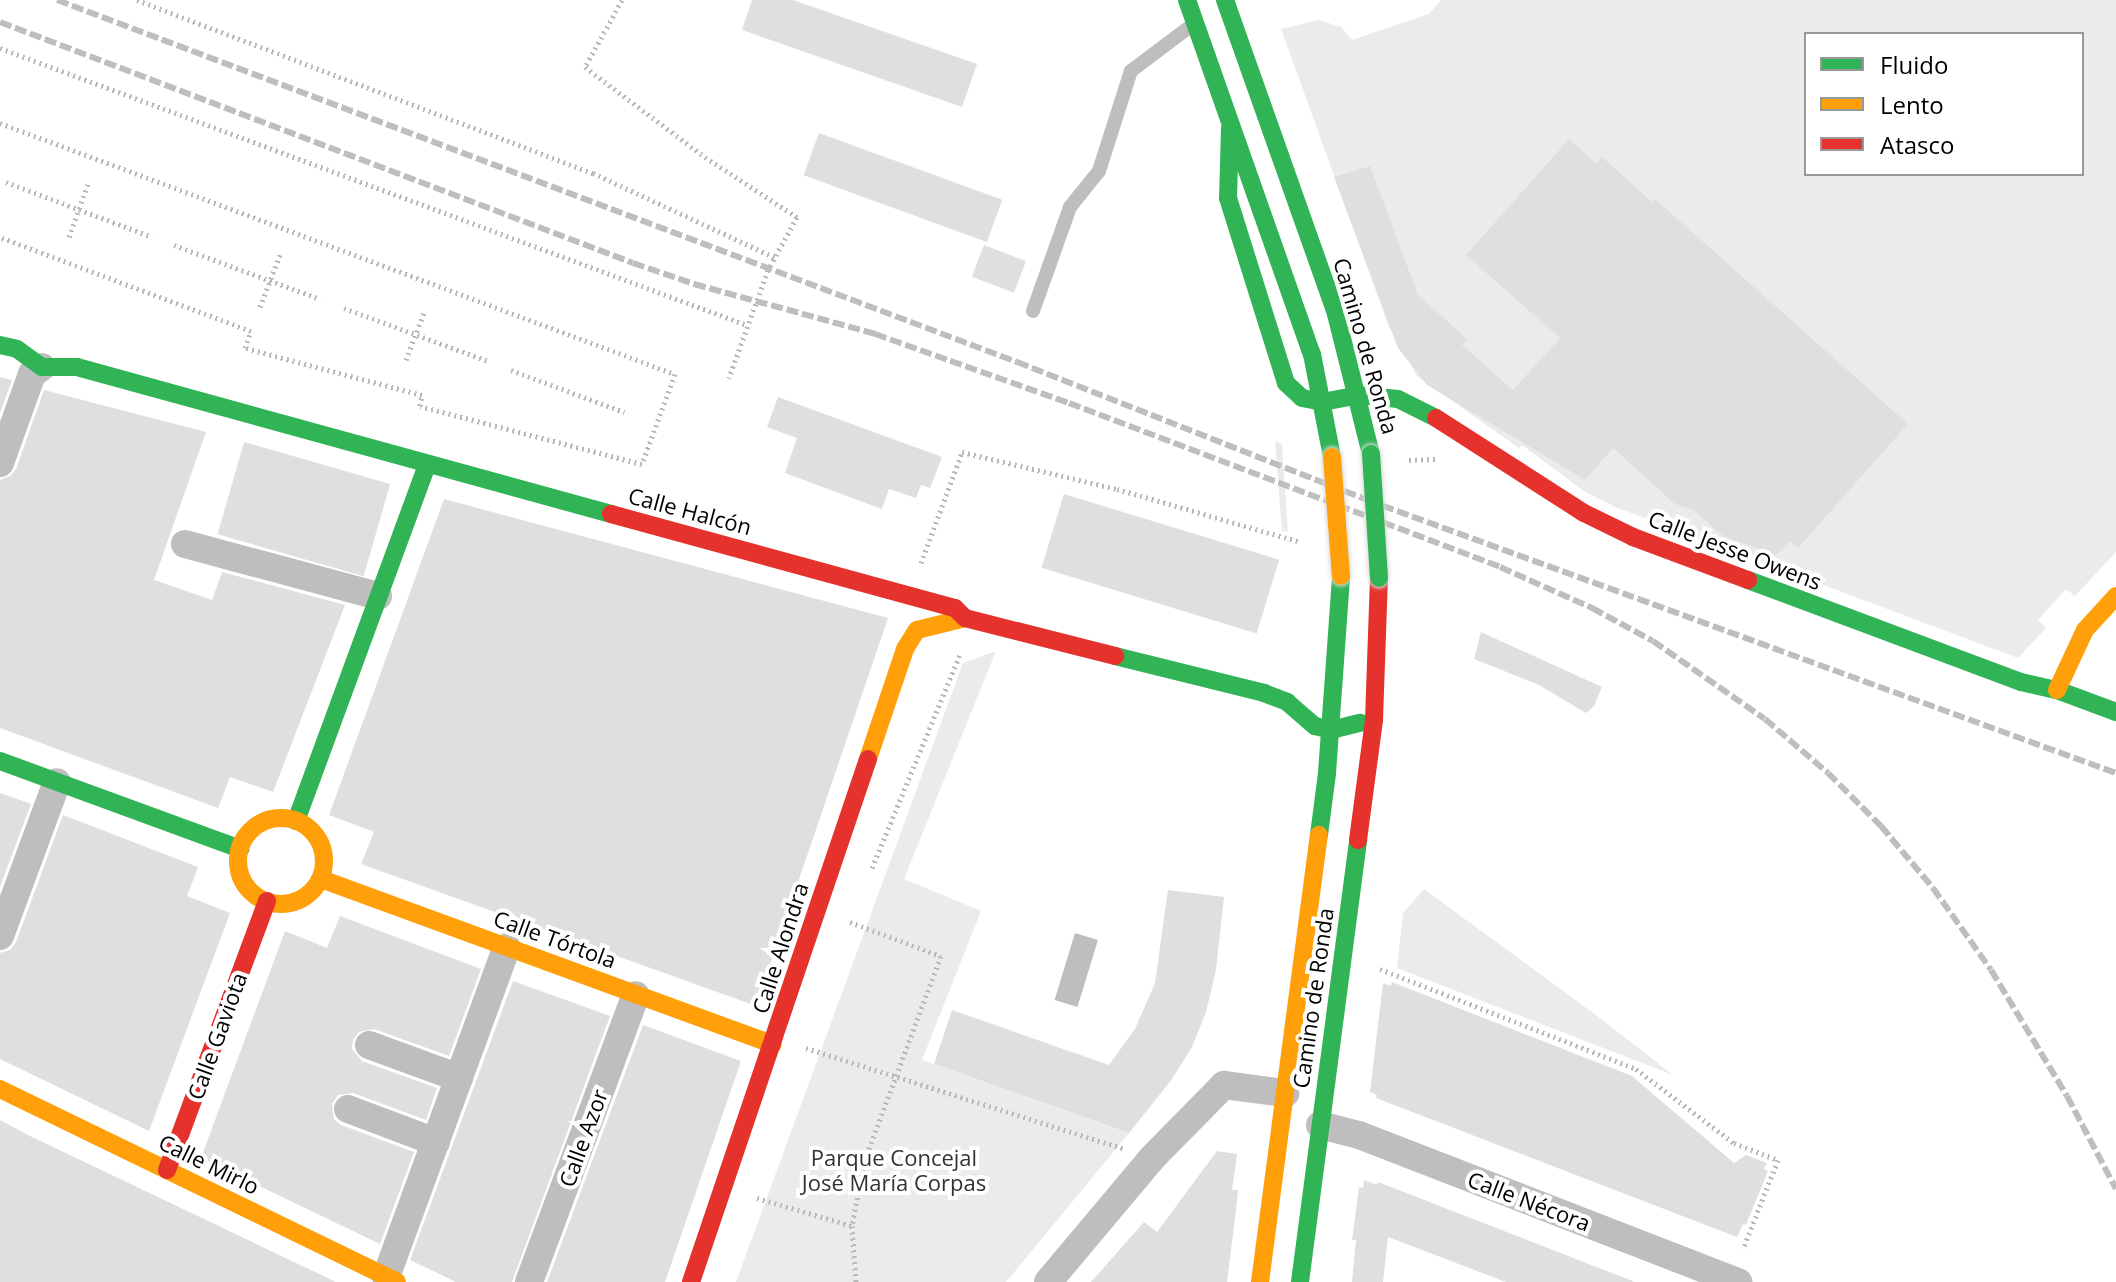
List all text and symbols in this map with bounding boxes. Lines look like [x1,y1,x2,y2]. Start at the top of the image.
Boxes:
legend [1804,32,2084,176]
text: Fluido [1880,48,1948,81]
text: Lento [1880,88,1944,121]
text: Atasco [1880,128,1954,161]
street label: Camino de Ronda [1328,255,1404,437]
street label: Calle Halcón [625,482,755,540]
street label: Calle Jesse Owens [1645,505,1825,595]
street label: Calle Alondra [746,879,814,1017]
street label: Calle Tórtola [490,905,620,973]
street label: Camino de Ronda [1287,906,1339,1090]
street label: Calle Gaviota [182,969,252,1103]
street label: Calle Azor [553,1086,613,1190]
street label: Calle Mirlo [155,1128,263,1200]
park label: Parque Concejal José María Corpas [802,1144,986,1196]
street label: Calle Nécora [1464,1166,1594,1236]

